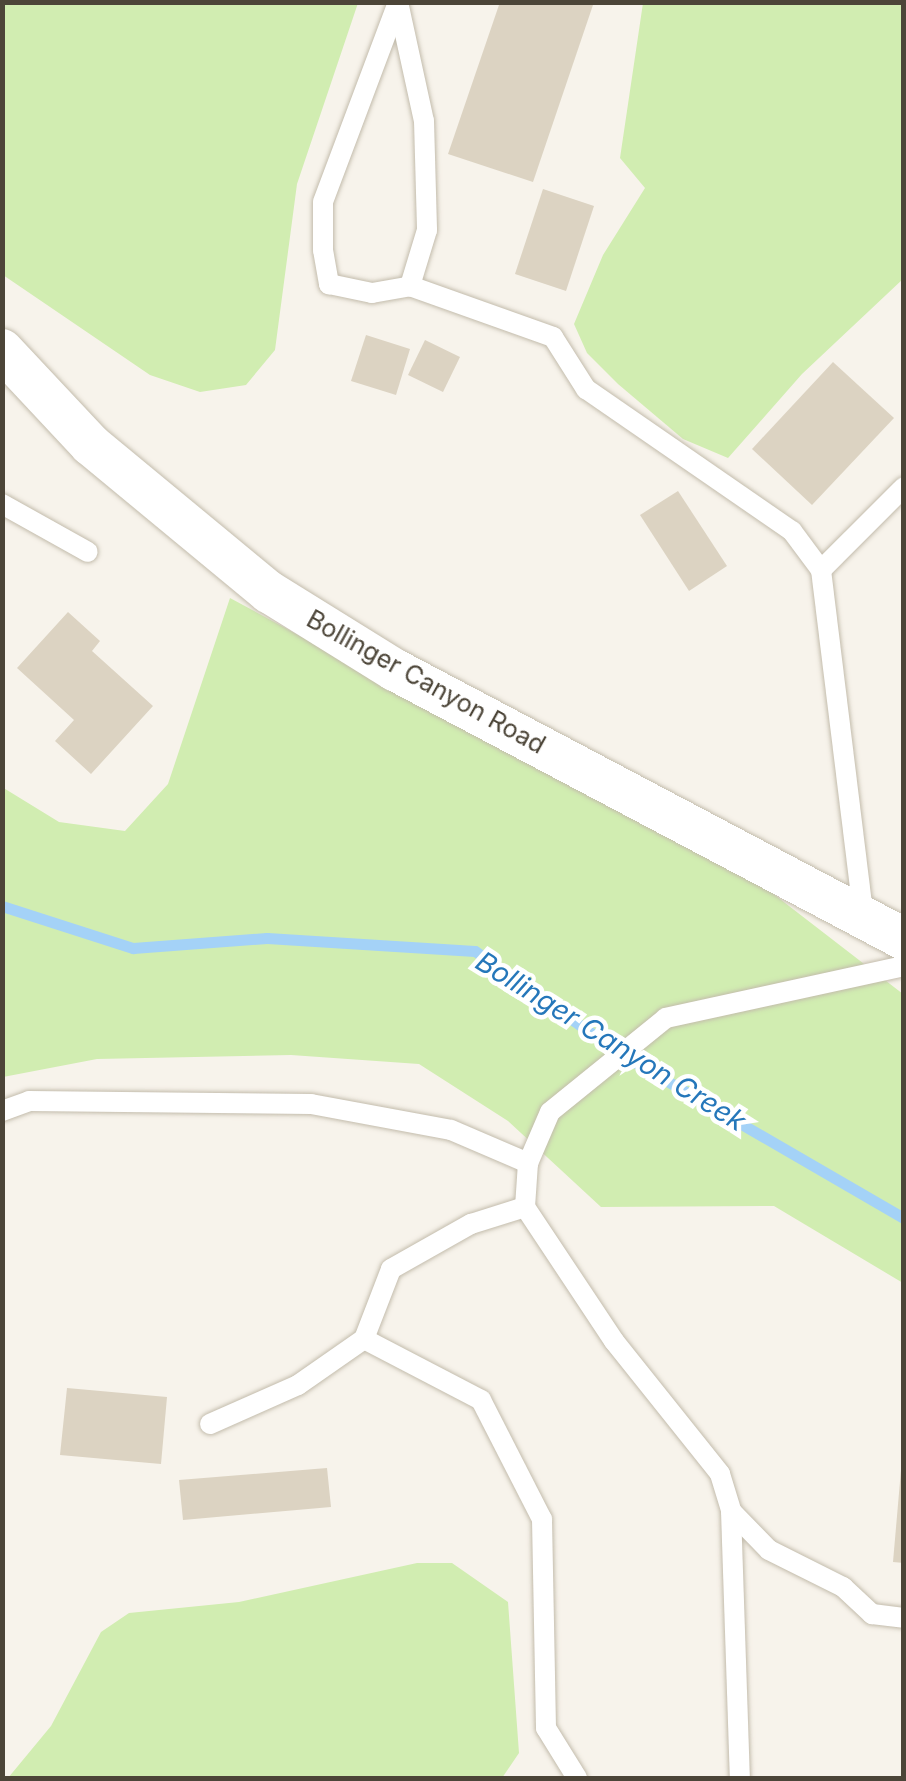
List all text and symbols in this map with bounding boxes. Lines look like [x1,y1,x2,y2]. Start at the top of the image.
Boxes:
street label: Bollinger Canyon Road [302,604,550,760]
water label: Bollinger Canyon Creek [470,944,752,1138]

